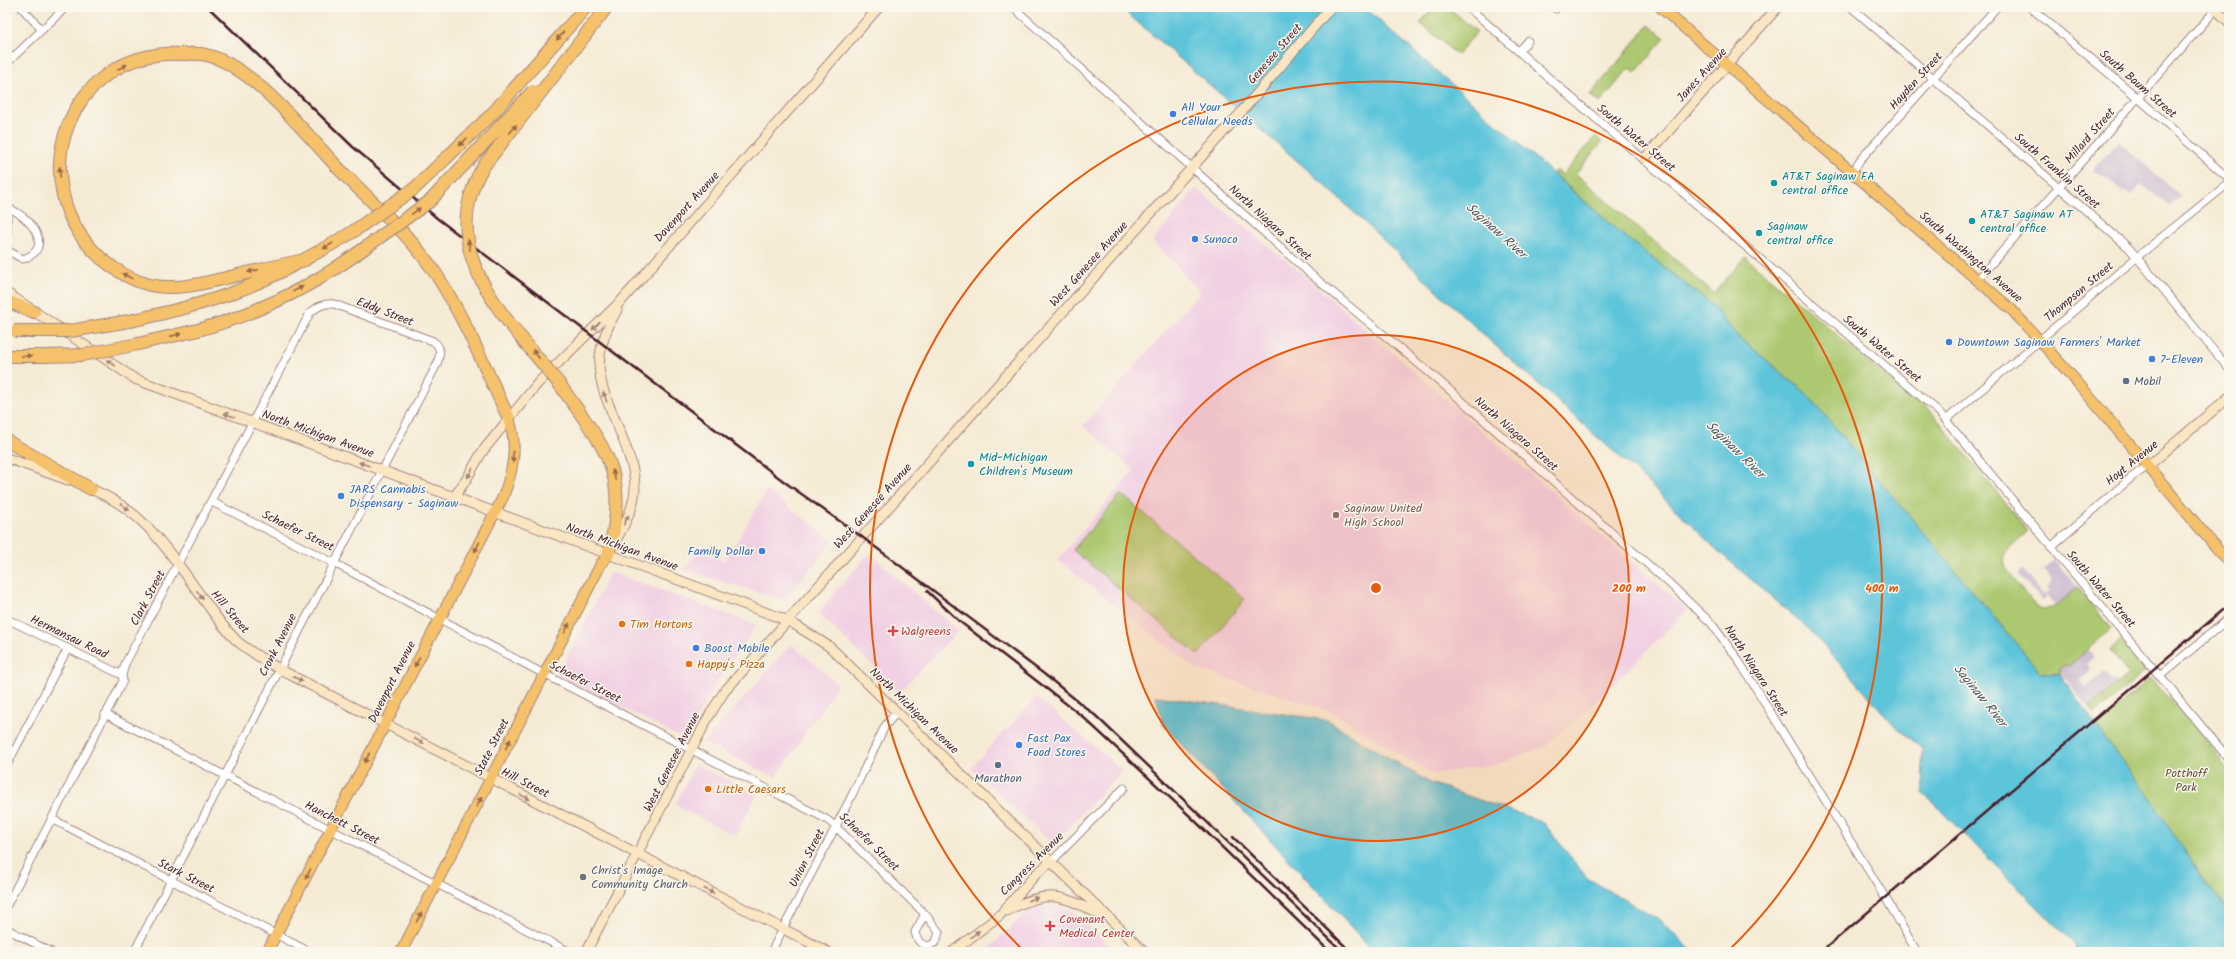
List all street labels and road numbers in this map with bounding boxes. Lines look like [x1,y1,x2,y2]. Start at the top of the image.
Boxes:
street label: Genesee Street [1243,19,1307,89]
street label: Janes Avenue [1672,43,1732,107]
street label: South Baum Street [2095,45,2181,123]
street label: Hayden Street [1885,48,1947,114]
street label: South Water Street [1592,99,1680,177]
street label: Millard Street [2060,103,2120,168]
street label: South Franklin Street [2010,128,2105,214]
street label: Davenport Avenue [650,167,725,247]
street label: North Niagara Street [1224,180,1316,266]
street label: South Washington Avenue [1915,207,2027,308]
street label: West Genesee Avenue [1045,216,1133,311]
street label: Thompson Street [2040,257,2118,327]
street label: Eddy Street [354,292,417,332]
street label: South Water Street [1838,310,1926,388]
street label: North Niagara Street [1470,392,1563,476]
street label: North Michigan Avenue [259,405,377,463]
street label: Hoyt Avenue [2101,435,2163,490]
street label: West Genesee Avenue [829,458,917,553]
street label: Schaefer Street [259,505,338,557]
street label: North Michigan Avenue [563,518,681,576]
street label: South Water Street [2062,546,2140,632]
street label: Clark Street [125,566,171,629]
street label: Hill Street [206,586,254,638]
street label: Hermansau Road [27,610,112,664]
street label: Cronk Avenue [254,610,302,680]
street label: North Niagara Street [1719,621,1793,721]
street label: Davenport Avenue [363,637,421,726]
street label: Schaefer Street [546,656,625,708]
street label: North Michigan Avenue [865,663,964,759]
street label: West Genesee Avenue [639,708,706,815]
street label: State Street [469,715,515,779]
street label: Hill Street [498,763,553,803]
street label: Hanchett Street [301,796,383,850]
street label: Schaefer Street [834,808,904,876]
street label: Union Street [784,825,830,891]
street label: Congress Avenue [995,827,1069,901]
street label: Stark Street [154,854,218,899]

